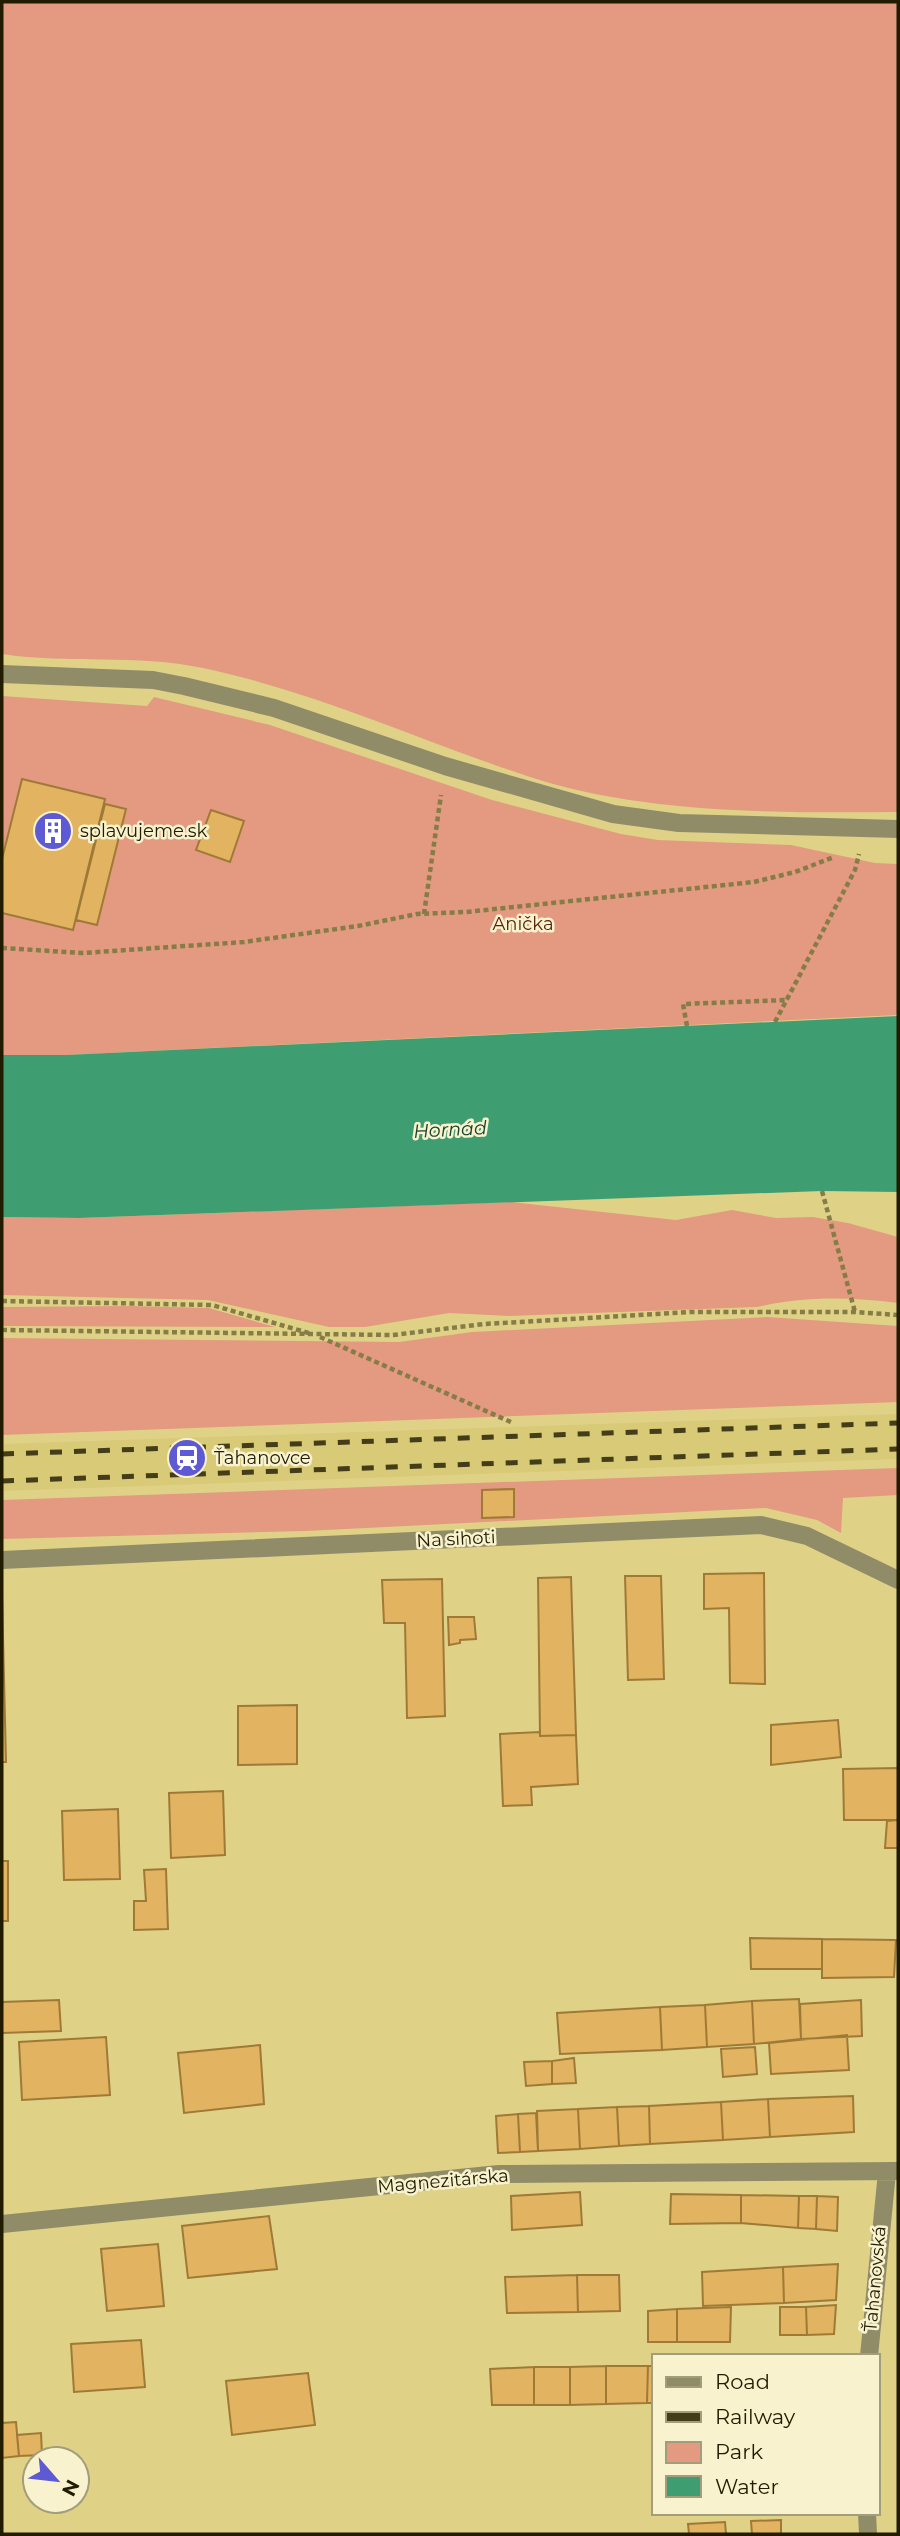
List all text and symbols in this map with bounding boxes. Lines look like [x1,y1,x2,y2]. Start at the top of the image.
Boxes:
building icon: splavujeme.sk [32,810,74,852]
place label: splavujeme.sk [80,820,207,842]
park label: Anička [492,913,554,935]
water label: Hornád [413,1116,487,1143]
station icon: Ťahanovce [166,1437,208,1479]
place label: Ťahanovce [214,1447,311,1469]
street label: Na sihoti [416,1526,496,1552]
street label: Magnezitárska [376,2164,510,2198]
street label: Ťahanovská [859,2225,891,2333]
legend [652,2354,879,2515]
text: Road [715,2369,770,2394]
text: Railway [715,2404,796,2429]
text: Park [715,2439,763,2464]
north arrow [21,2445,91,2515]
text: Water [715,2474,779,2499]
text: N [57,2476,84,2500]

